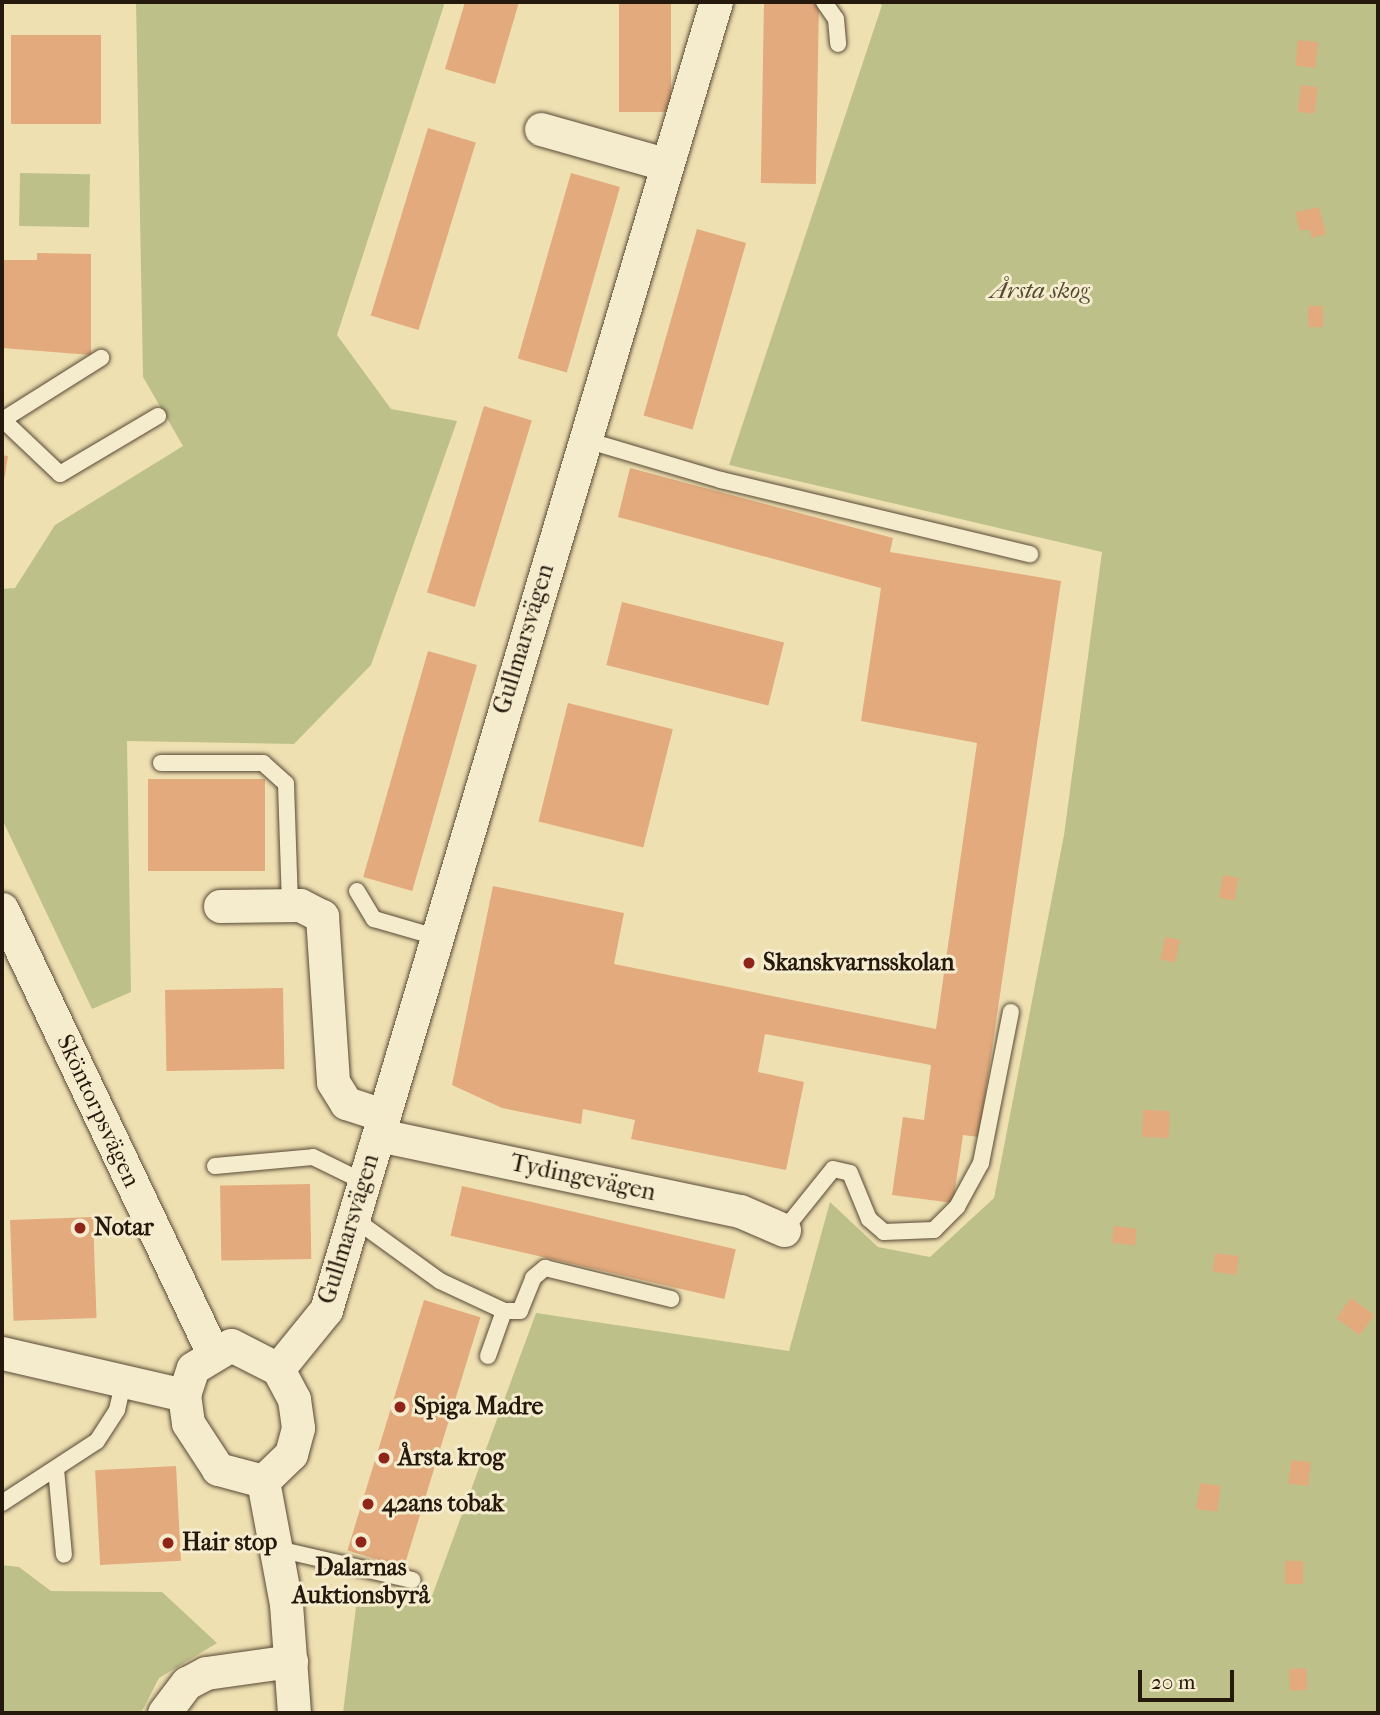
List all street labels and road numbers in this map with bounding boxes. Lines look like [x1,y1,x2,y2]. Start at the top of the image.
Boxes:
street label: Gullmarsvägen [487,560,561,718]
street label: Sköntorpsvägen [50,1030,146,1192]
street label: Tydingevägen [508,1149,658,1207]
street label: Gullmarsvägen [312,1150,386,1308]

